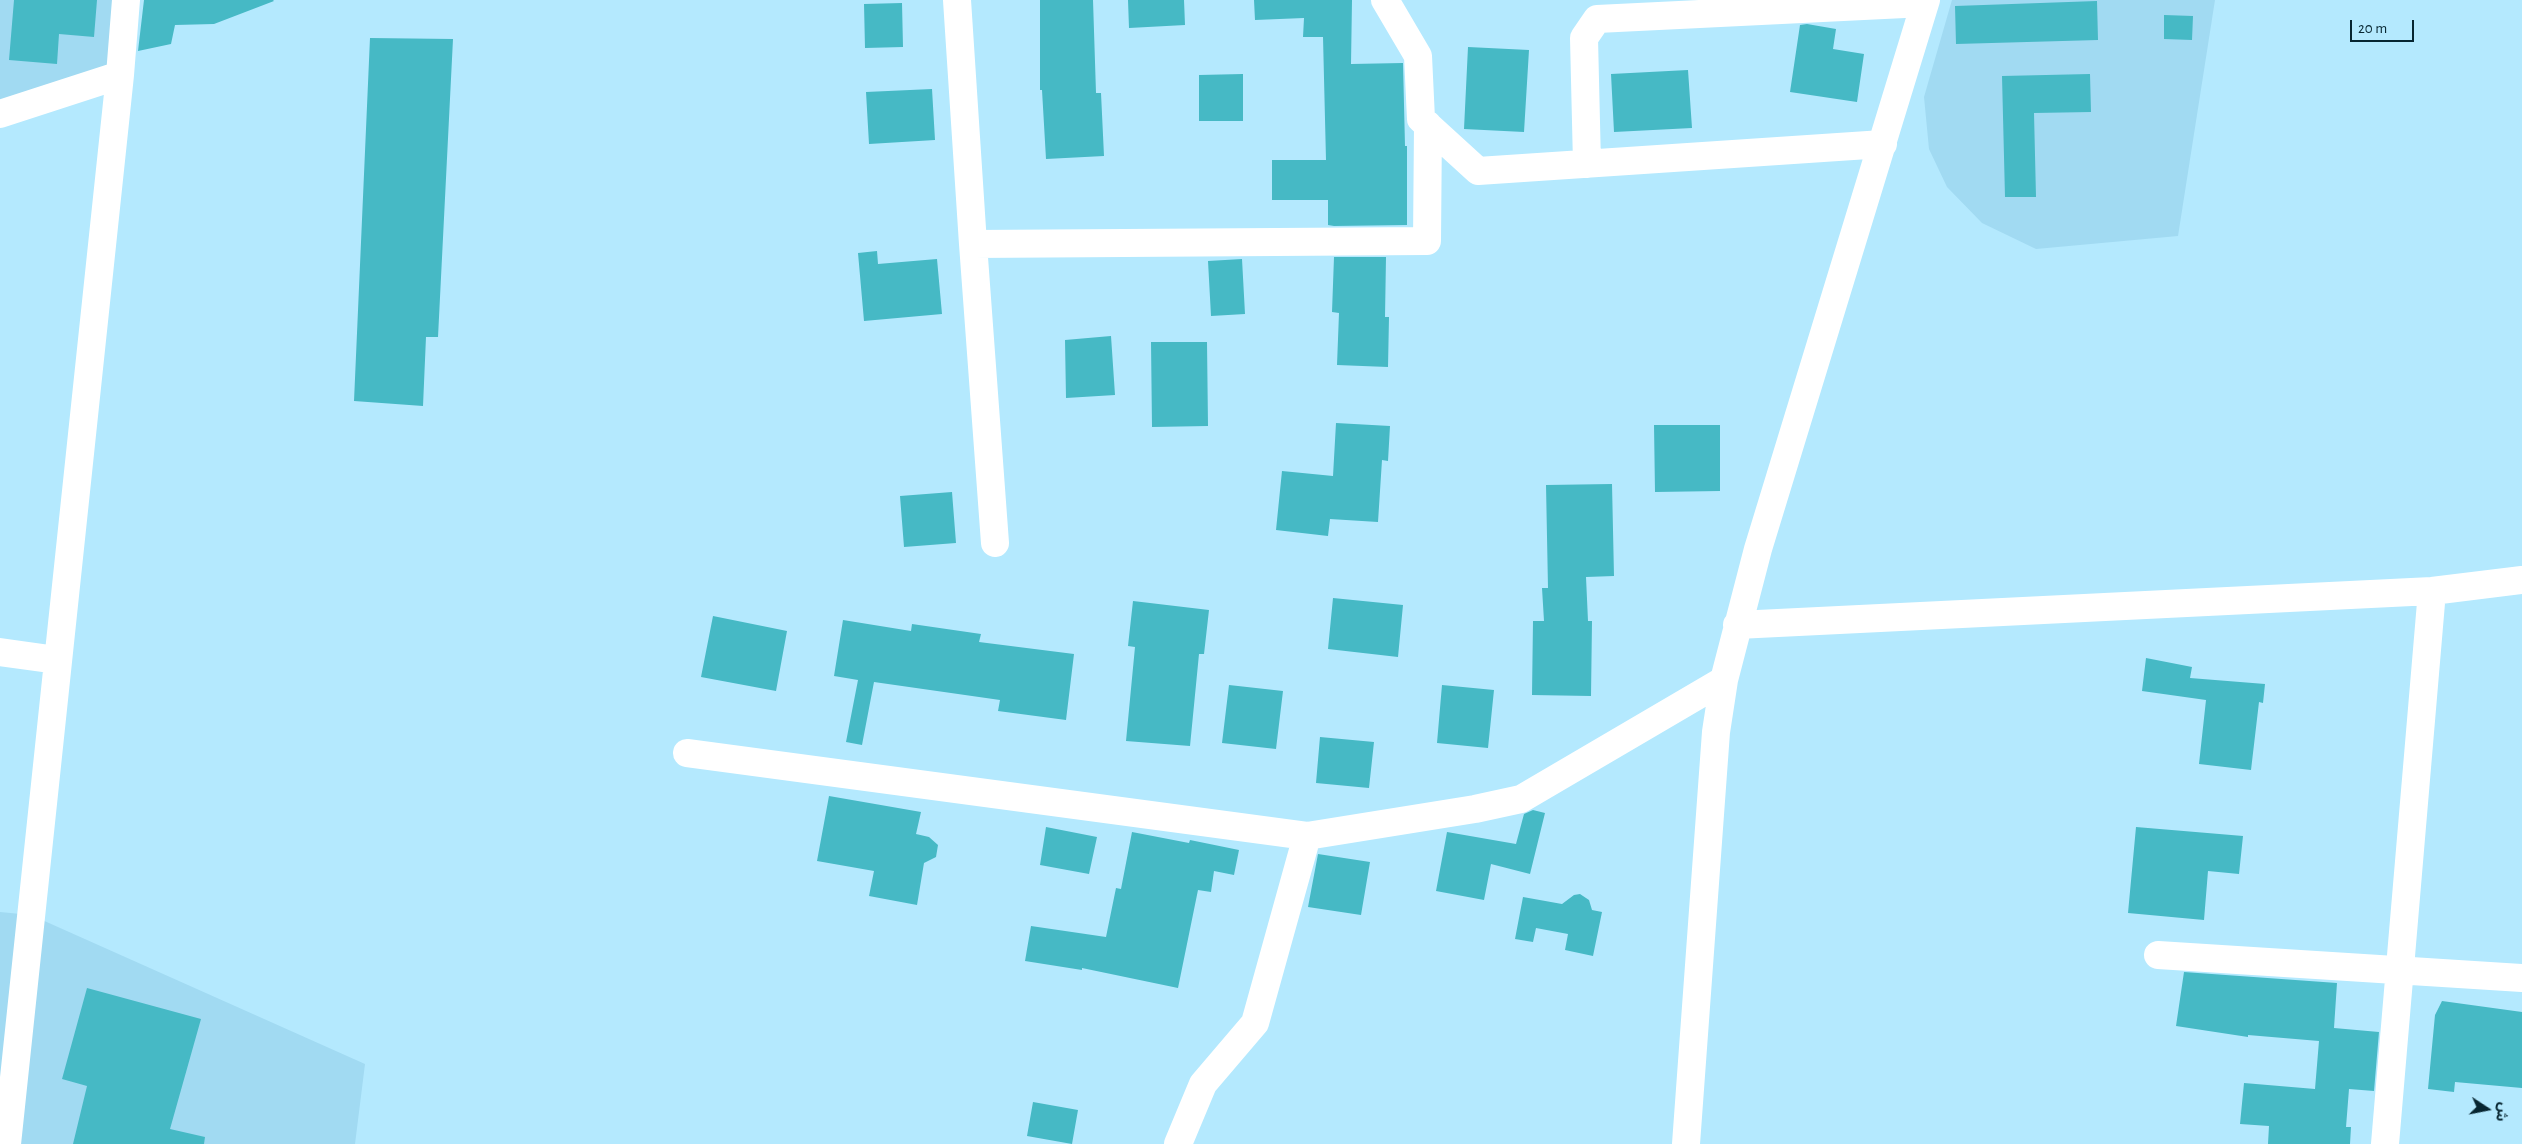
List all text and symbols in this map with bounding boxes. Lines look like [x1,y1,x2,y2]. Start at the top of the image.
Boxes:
scale bar [2352,10,2416,42]
text: 20 m [2358,21,2387,36]
north arrow [2462,1084,2512,1134]
text: ش [2493,1101,2510,1123]

